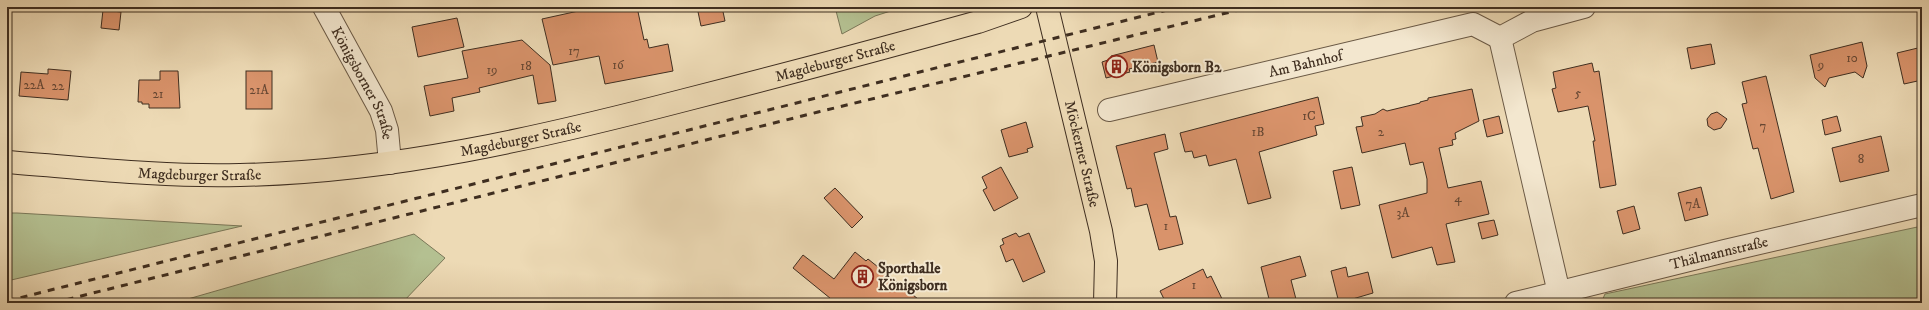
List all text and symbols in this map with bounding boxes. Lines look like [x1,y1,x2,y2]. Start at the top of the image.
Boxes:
street label: Königsborner Straße [327,23,397,140]
street label: Magdeburger Straße [773,36,897,86]
house number: 17 [568,43,580,59]
street label: Am Bahnhof [1267,45,1347,81]
house number: 10 [1846,50,1858,66]
building icon: Königsborn B2 [1103,54,1129,80]
house number: 16 [612,57,625,73]
house number: 9 [1817,57,1824,73]
house number: 18 [520,58,532,74]
place label: Königsborn B2 [1132,58,1222,77]
house number: 19 [486,62,498,78]
house number: 22A [23,77,45,93]
house number: 22 [52,78,65,94]
house number: 21A [249,82,269,98]
house number: 5 [1575,85,1582,101]
house number: 21 [152,86,164,102]
street label: Möckerner Straße [1060,99,1104,209]
house number: 1C [1302,108,1316,124]
street label: Magdeburger Straße [459,117,583,161]
house number: 7 [1760,118,1767,134]
house number: 1B [1252,124,1265,140]
house number: 2 [1378,124,1385,140]
house number: 8 [1858,151,1864,167]
street label: Magdeburger Straße [137,163,262,185]
house number: 4 [1454,190,1462,206]
house number: 7A [1685,196,1701,212]
house number: 3A [1396,205,1410,221]
house number: 1 [1164,218,1169,234]
street label: Thälmannstraße [1668,232,1770,274]
place label: Sporthalle Königsborn [878,259,948,295]
building icon: Sporthalle Königsborn [850,264,876,290]
house number: 1 [1192,277,1197,293]

